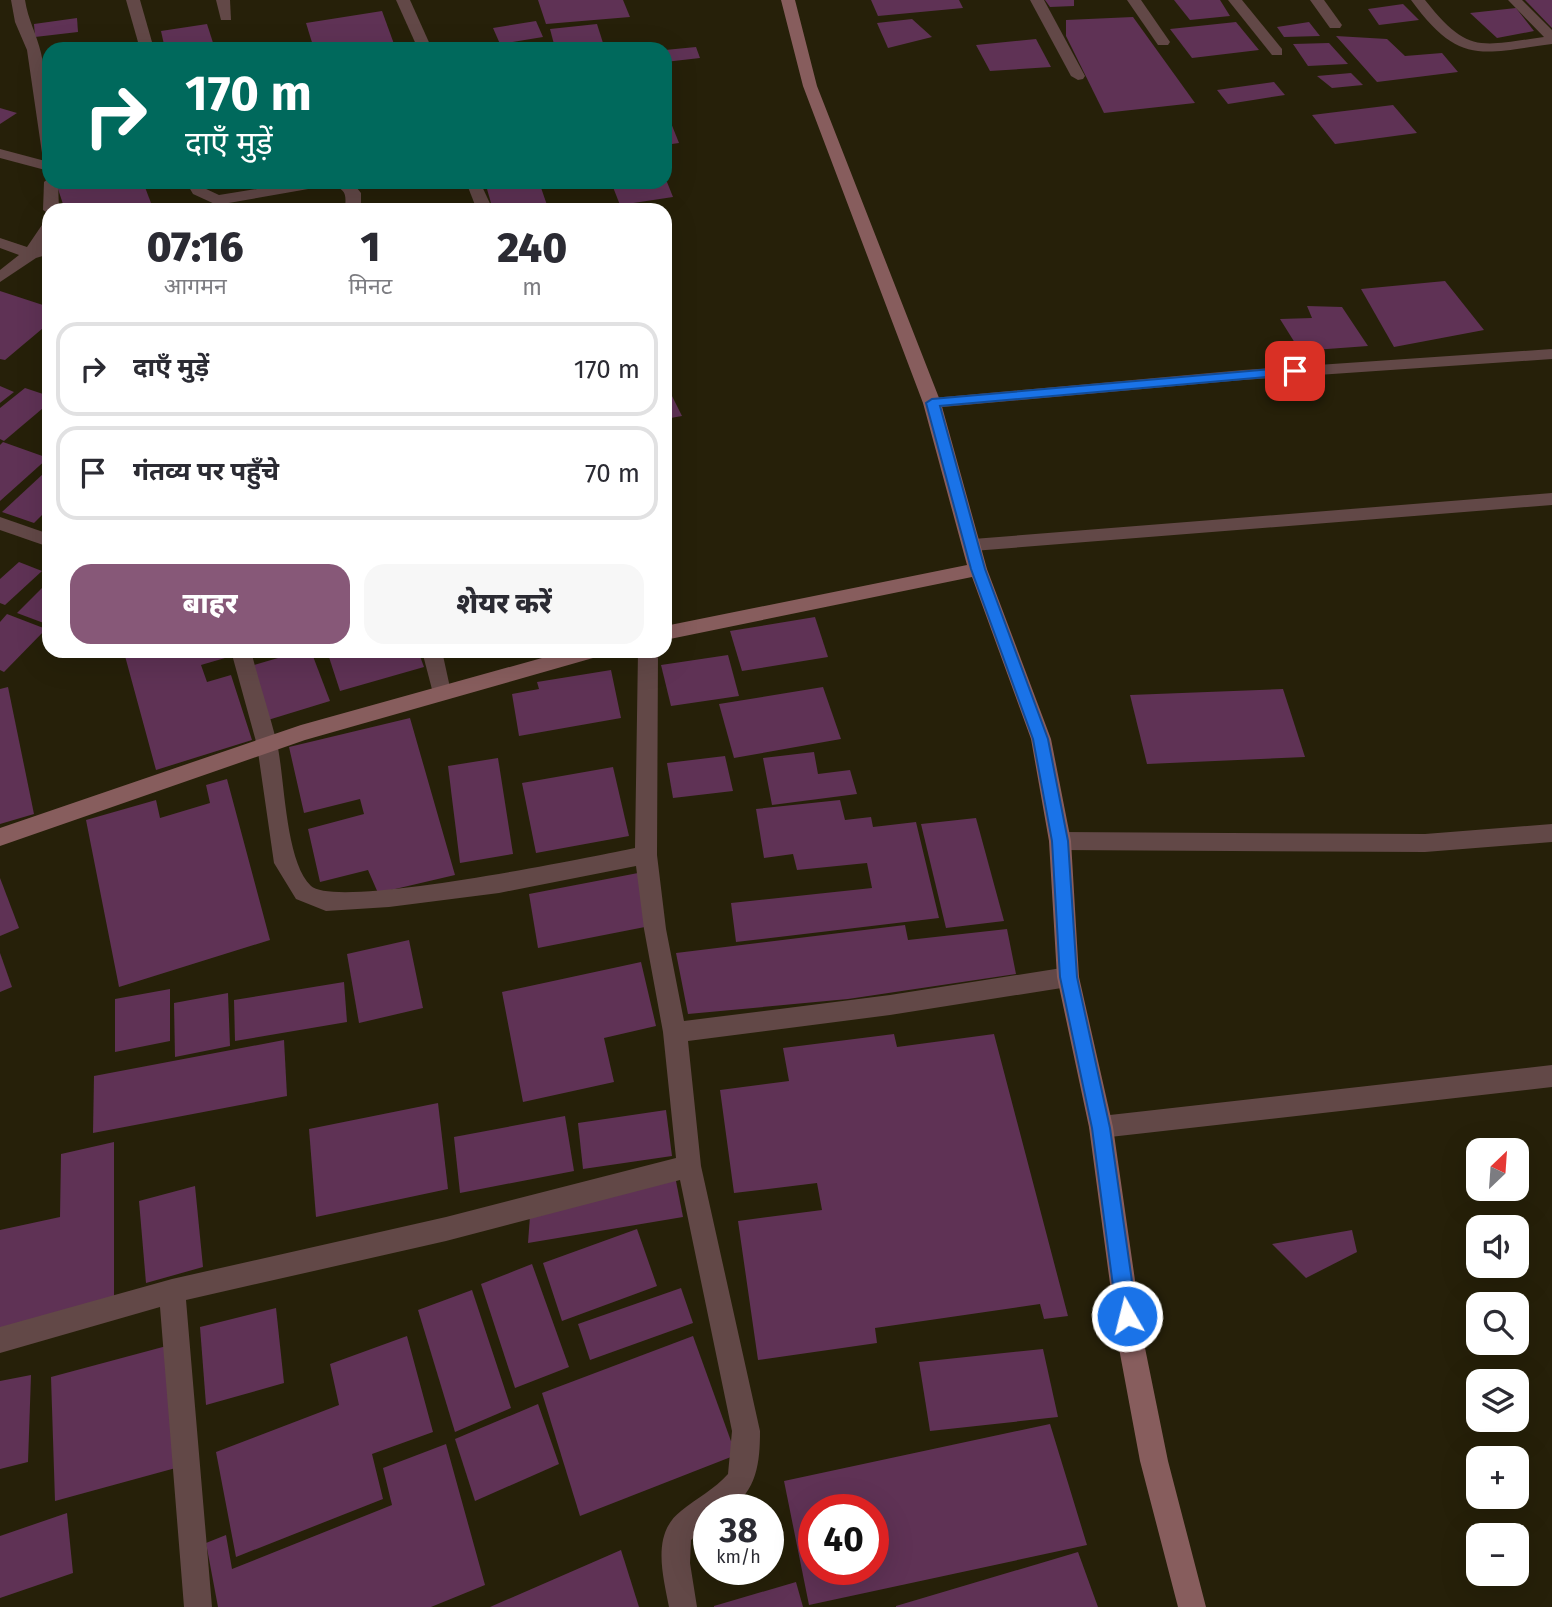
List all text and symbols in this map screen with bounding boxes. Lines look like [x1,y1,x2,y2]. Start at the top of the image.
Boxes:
text: 170 m [185,64,312,123]
icon: right [70,70,161,161]
text: दाएँ मुड़ें [185,124,273,162]
text: 07:16 [147,222,244,272]
text: 1 [360,222,380,272]
text: 240 [497,223,567,273]
text: आगमन [164,272,227,300]
text: मिनट [348,272,392,300]
text: m [522,273,542,301]
pin [1265,341,1325,401]
icon: right [74,350,112,388]
text: दाएँ मुड़ें [133,352,209,383]
icon: arrive [1276,352,1314,390]
text: 170 m [574,354,640,385]
icon: arrive [74,454,112,492]
text: गंतव्य पर पहुँचे [133,456,279,487]
text: 70 m [585,458,640,489]
button: बाहर [70,564,350,644]
button: शेयर करें [364,564,644,644]
north arrow [1466,1138,1530,1200]
map controls [1466,1138,1529,1586]
button: sound [1466,1215,1529,1278]
position arrow [1090,1279,1164,1353]
button: search [1466,1292,1529,1355]
button: layers [1466,1369,1529,1432]
button: + [1466,1446,1529,1509]
speed limit sign: 40 [798,1494,889,1585]
text: 38 [719,1509,758,1551]
button: − [1466,1523,1529,1586]
text: km/h [716,1546,761,1568]

